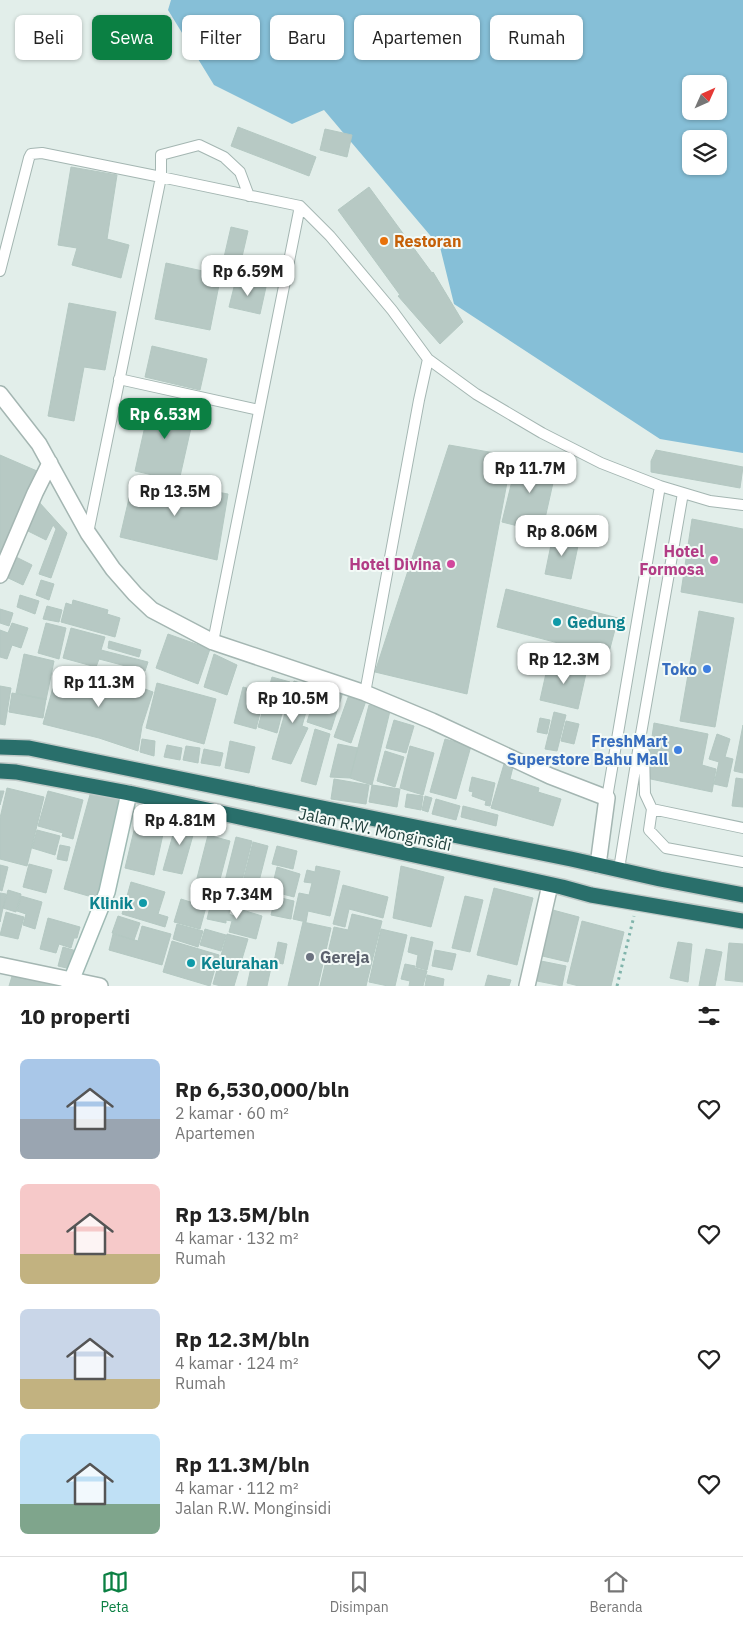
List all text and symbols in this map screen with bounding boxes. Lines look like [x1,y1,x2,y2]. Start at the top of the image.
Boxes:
chip: Beli [15,15,82,60]
chip: Sewa [92,15,172,60]
chip: Filter [182,15,260,60]
chip: Baru [270,15,344,60]
chip: Apartemen [354,15,480,60]
chip: Rumah [490,15,583,60]
north arrow [682,75,728,120]
map controls [682,75,727,175]
button: layers [682,130,727,175]
place label: Restoran [394,231,461,251]
marker: Restoran [378,235,390,247]
pin: Rp 6.59M [196,254,300,297]
text: Rp 6.59M [212,261,284,281]
pin: Rp 6.53M [113,398,217,440]
text: Rp 6.53M [129,404,201,424]
pin: Rp 11.7M [478,452,582,494]
text: Rp 11.7M [494,458,566,478]
pin: Rp 13.5M [123,474,227,517]
text: Rp 13.5M [139,481,211,501]
pin: Rp 8.06M [510,514,614,557]
text: Rp 8.06M [526,521,598,541]
place label: Hotel Formosa [639,541,704,579]
place label: Hotel Divina [349,554,441,574]
marker: Hotel Formosa [708,554,720,566]
marker: Hotel Divina [445,558,457,570]
place label: Gedung [567,612,625,632]
marker: Gedung [551,616,563,628]
pin: Rp 12.3M [512,642,616,685]
text: Rp 12.3M [528,649,600,669]
place label: Toko [662,659,697,679]
marker: Toko [701,663,713,675]
pin: Rp 11.3M [47,666,151,708]
text: Rp 11.3M [63,672,135,692]
pin: Rp 10.5M [241,682,345,724]
text: Rp 10.5M [257,688,329,708]
place label: FreshMart Superstore Bahu Mall [507,731,668,769]
marker: FreshMart Superstore Bahu Mall [672,744,684,756]
street label: Jalan R.W. Monginsidi [297,803,453,855]
pin: Rp 4.81M [128,804,232,846]
text: Rp 4.81M [144,810,216,830]
pin: Rp 7.34M [185,878,289,920]
text: Rp 7.34M [201,884,273,904]
place label: Klinik [89,893,134,913]
marker: Klinik [137,897,149,909]
place label: Gereja [320,947,370,967]
marker: Gereja [304,951,316,963]
place label: Kelurahan [201,953,279,973]
marker: Kelurahan [185,957,197,969]
text: 10 properti [20,1002,130,1030]
icon: filters [695,1002,723,1030]
text: Rp 6,530,000/bln [175,1075,349,1103]
icon: home [60,1079,120,1139]
icon: heart [695,1095,723,1123]
text: 2 kamar · 60 m² [175,1103,289,1123]
text: Apartemen [175,1123,255,1143]
text: Rp 13.5M/bln [175,1200,310,1228]
icon: home [60,1204,120,1264]
icon: heart [695,1220,723,1248]
text: 4 kamar · 132 m² [175,1228,299,1248]
text: Rumah [175,1248,226,1268]
text: Rp 12.3M/bln [175,1325,310,1353]
icon: home [60,1329,120,1389]
icon: heart [695,1345,723,1373]
text: 4 kamar · 124 m² [175,1353,299,1373]
text: Rumah [175,1373,226,1393]
text: Rp 11.3M/bln [175,1450,310,1478]
icon: home [60,1454,120,1514]
icon: heart [695,1470,723,1498]
text: 4 kamar · 112 m² [175,1478,299,1498]
text: Jalan R.W. Monginsidi [175,1498,331,1518]
tab: Peta [100,1568,129,1616]
tab: Disimpan [330,1568,389,1616]
tab: Beranda [590,1568,643,1616]

